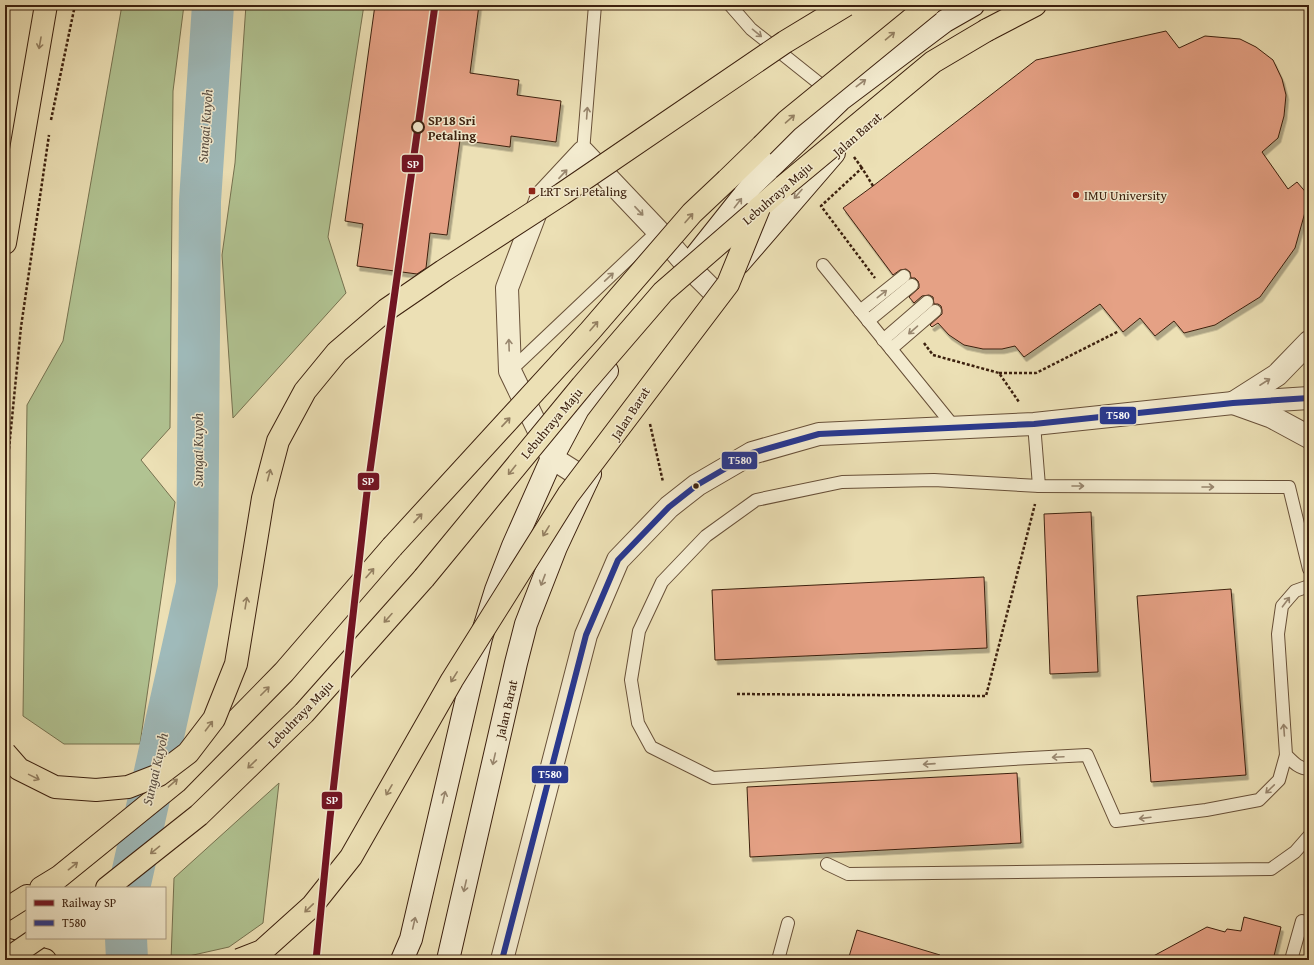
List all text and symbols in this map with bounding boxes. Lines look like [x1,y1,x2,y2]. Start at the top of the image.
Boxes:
one-way arrow [751,29,762,38]
one-way arrow [885,31,895,40]
one-way arrow [35,37,43,50]
one-way arrow [856,79,867,88]
water label: Sungai Kuyoh [192,88,218,164]
one-way arrow [583,107,590,120]
street label: Jalan Barat [827,107,886,162]
place label: SP18 Sri Petaling [428,111,476,145]
one-way arrow [785,114,795,123]
marker: SP18 Sri Petaling [411,120,425,134]
line badge: SP [401,154,424,173]
text: SP [407,156,420,172]
street label: Lebuhraya Maju [738,158,817,229]
one-way arrow [558,169,568,179]
place label: LRT Sri Petaling [540,182,627,201]
marker: LRT Sri Petaling [527,186,537,196]
place label: IMU University [1084,186,1168,205]
one-way arrow [794,188,803,199]
marker: IMU University [1071,190,1081,200]
one-way arrow [734,197,742,208]
one-way arrow [634,206,643,216]
one-way arrow [684,213,693,223]
one-way arrow [604,272,614,282]
one-way arrow [877,289,888,298]
one-way arrow [590,321,599,332]
one-way arrow [908,326,918,335]
one-way arrow [505,339,513,352]
one-way arrow [1260,378,1271,386]
street label: Jalan Barat [605,383,655,445]
street label: Lebuhraya Maju [516,384,587,463]
line badge: T580 [1099,406,1137,425]
text: T580 [1106,407,1130,423]
water label: Sungai Kuyoh [188,413,208,487]
one-way arrow [502,417,511,428]
line badge: T580 [721,451,758,470]
text: T580 [728,452,752,468]
one-way arrow [508,465,517,476]
one-way arrow [266,469,273,482]
line badge: SP [357,472,380,491]
text: SP [362,473,375,489]
unlabelled marker [691,481,701,491]
one-way arrow [1071,482,1084,490]
one-way arrow [1201,483,1214,491]
one-way arrow [414,513,423,523]
one-way arrow [541,525,549,537]
one-way arrow [365,568,374,578]
one-way arrow [539,574,547,586]
one-way arrow [1281,596,1290,607]
one-way arrow [242,597,250,610]
one-way arrow [384,613,393,623]
one-way arrow [450,671,458,682]
street label: Lebuhraya Maju [263,676,338,752]
street label: Jalan Barat [490,678,523,742]
one-way arrow [260,686,270,696]
one-way arrow [204,720,213,731]
one-way arrow [1281,724,1288,737]
water label: Sungai Kuyoh [137,731,173,807]
one-way arrow [490,752,498,765]
one-way arrow [1052,753,1065,760]
one-way arrow [247,759,257,769]
one-way arrow [923,761,936,768]
line badge: T580 [531,765,569,784]
text: T580 [538,766,562,782]
one-way arrow [28,774,40,781]
one-way arrow [168,779,179,788]
one-way arrow [385,784,393,796]
one-way arrow [1265,784,1275,794]
one-way arrow [441,790,448,803]
line badge: SP [321,791,343,810]
text: SP [326,792,339,808]
one-way arrow [1139,814,1152,822]
one-way arrow [149,846,160,855]
one-way arrow [67,861,78,870]
one-way arrow [461,879,469,892]
legend [26,887,166,939]
text: Railway SP [62,894,116,911]
one-way arrow [304,903,314,913]
text: T580 [62,914,86,931]
one-way arrow [411,917,419,930]

